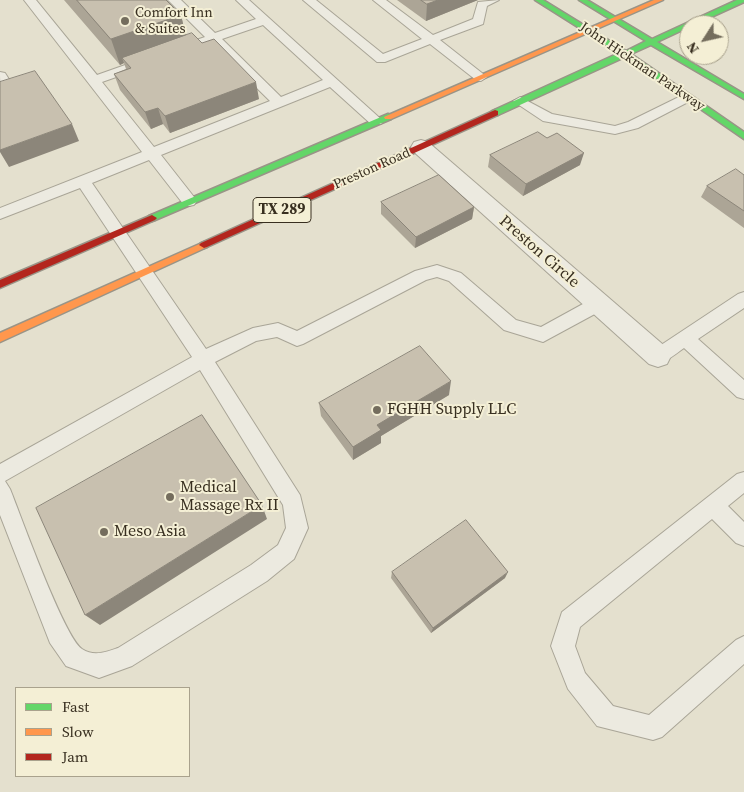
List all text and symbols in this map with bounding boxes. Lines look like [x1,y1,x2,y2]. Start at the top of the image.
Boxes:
place label: Comfort Inn & Suites [135,5,213,38]
marker: Comfort Inn & Suites [119,15,131,27]
north arrow [679,15,729,65]
street label: John Hickman Parkway [576,19,708,115]
text: N [681,38,704,58]
street label: Preston Road [331,144,413,194]
road number: TX 289 [253,198,311,222]
street label: Preston Circle [495,212,583,292]
place label: FGHH Supply LLC [387,400,516,420]
marker: FGHH Supply LLC [371,404,383,416]
place label: Medical Massage Rx II [180,478,279,516]
marker: Medical Massage Rx II [164,491,176,503]
place label: Meso Asia [114,522,186,542]
marker: Meso Asia [98,526,110,538]
legend [15,687,190,777]
text: Fast [62,696,89,717]
text: Slow [62,721,94,742]
text: Jam [62,746,88,767]

